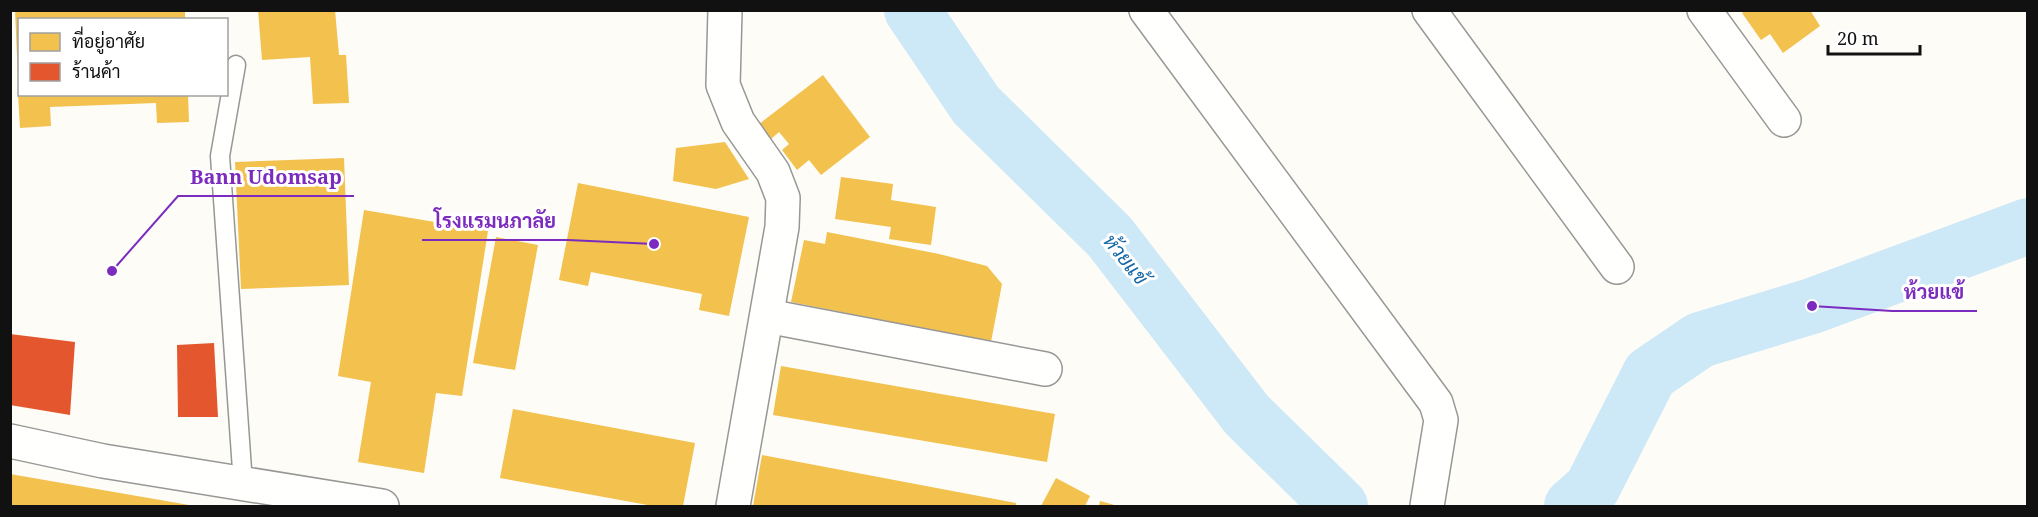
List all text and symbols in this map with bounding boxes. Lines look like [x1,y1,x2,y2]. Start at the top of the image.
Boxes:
legend [18,18,228,96]
scale bar [1828,18,1920,56]
text: ที่อยู่อาศัย [72,26,145,55]
text: 20 m [1837,26,1879,50]
text: ร้านค้า [72,59,121,83]
callout: Bann Udomsap [178,158,354,196]
text: Bann Udomsap [190,163,342,190]
callout: โรงแรมนภาลัย [422,202,568,240]
text: โรงแรมนภาลัย [433,207,556,234]
water label: ห้วยแข้ [1097,228,1157,293]
callout: ห้วยแข้ [1892,273,1977,311]
text: ห้วยแข้ [1904,278,1965,305]

